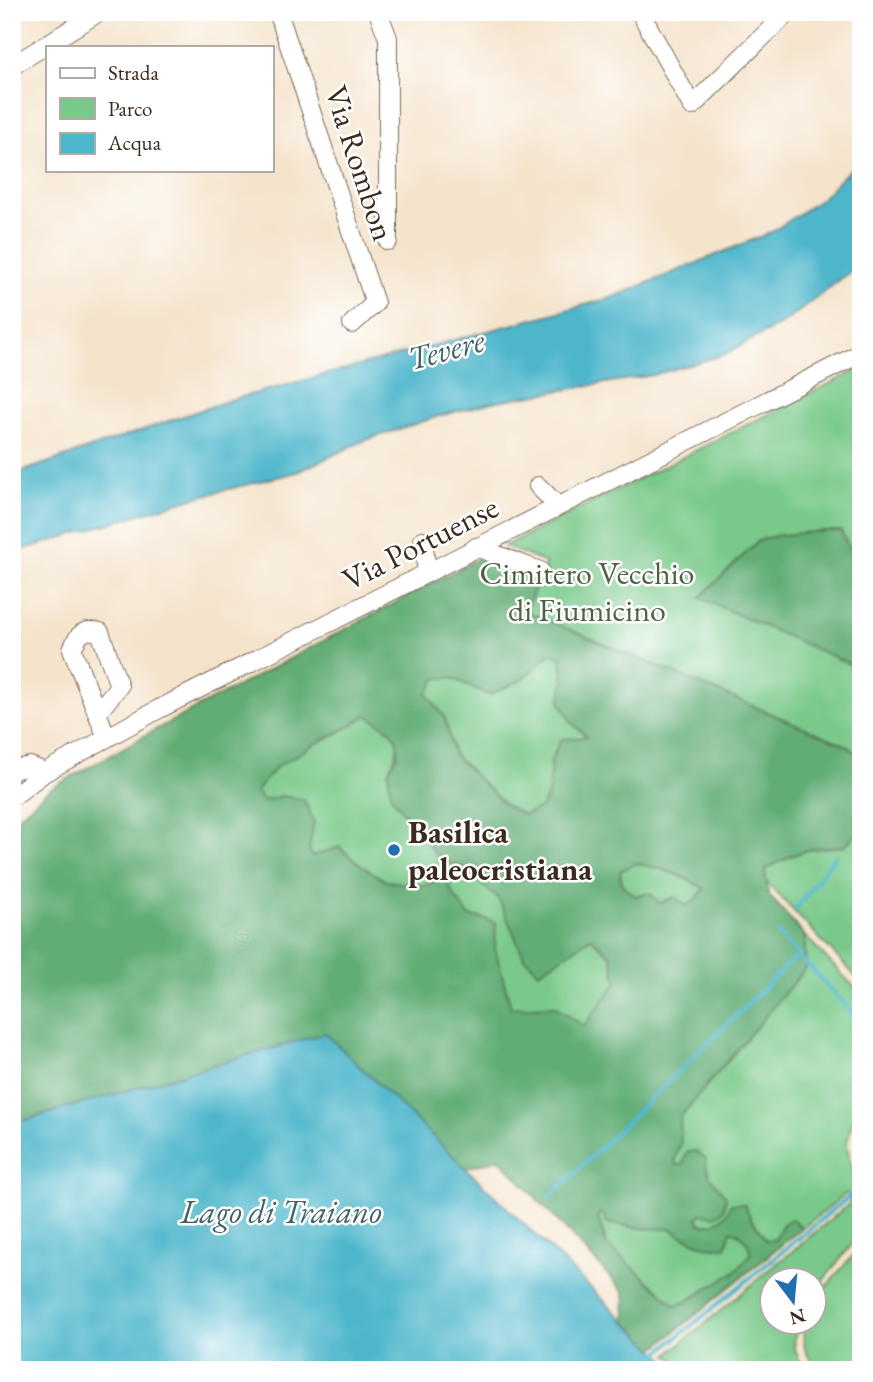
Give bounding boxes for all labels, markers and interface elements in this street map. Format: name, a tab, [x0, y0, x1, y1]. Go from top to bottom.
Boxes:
legend	[46, 46, 273, 172]
text: Strada	[108, 59, 159, 86]
street label: Via Rombon	[315, 80, 405, 246]
text: Parco	[108, 95, 152, 122]
text: Acqua	[107, 129, 162, 156]
water label: Tevere	[403, 318, 490, 380]
street label: Via Portuense	[335, 486, 505, 600]
park label: Cimitero Vecchio di Fiumicino	[480, 552, 694, 631]
place label: Basilica paleocristiana	[408, 811, 593, 890]
marker: Basilica paleocristiana	[386, 842, 402, 858]
water label: Lago di Traiano	[179, 1190, 382, 1233]
north arrow	[758, 1266, 828, 1336]
text: N	[786, 1303, 808, 1331]

